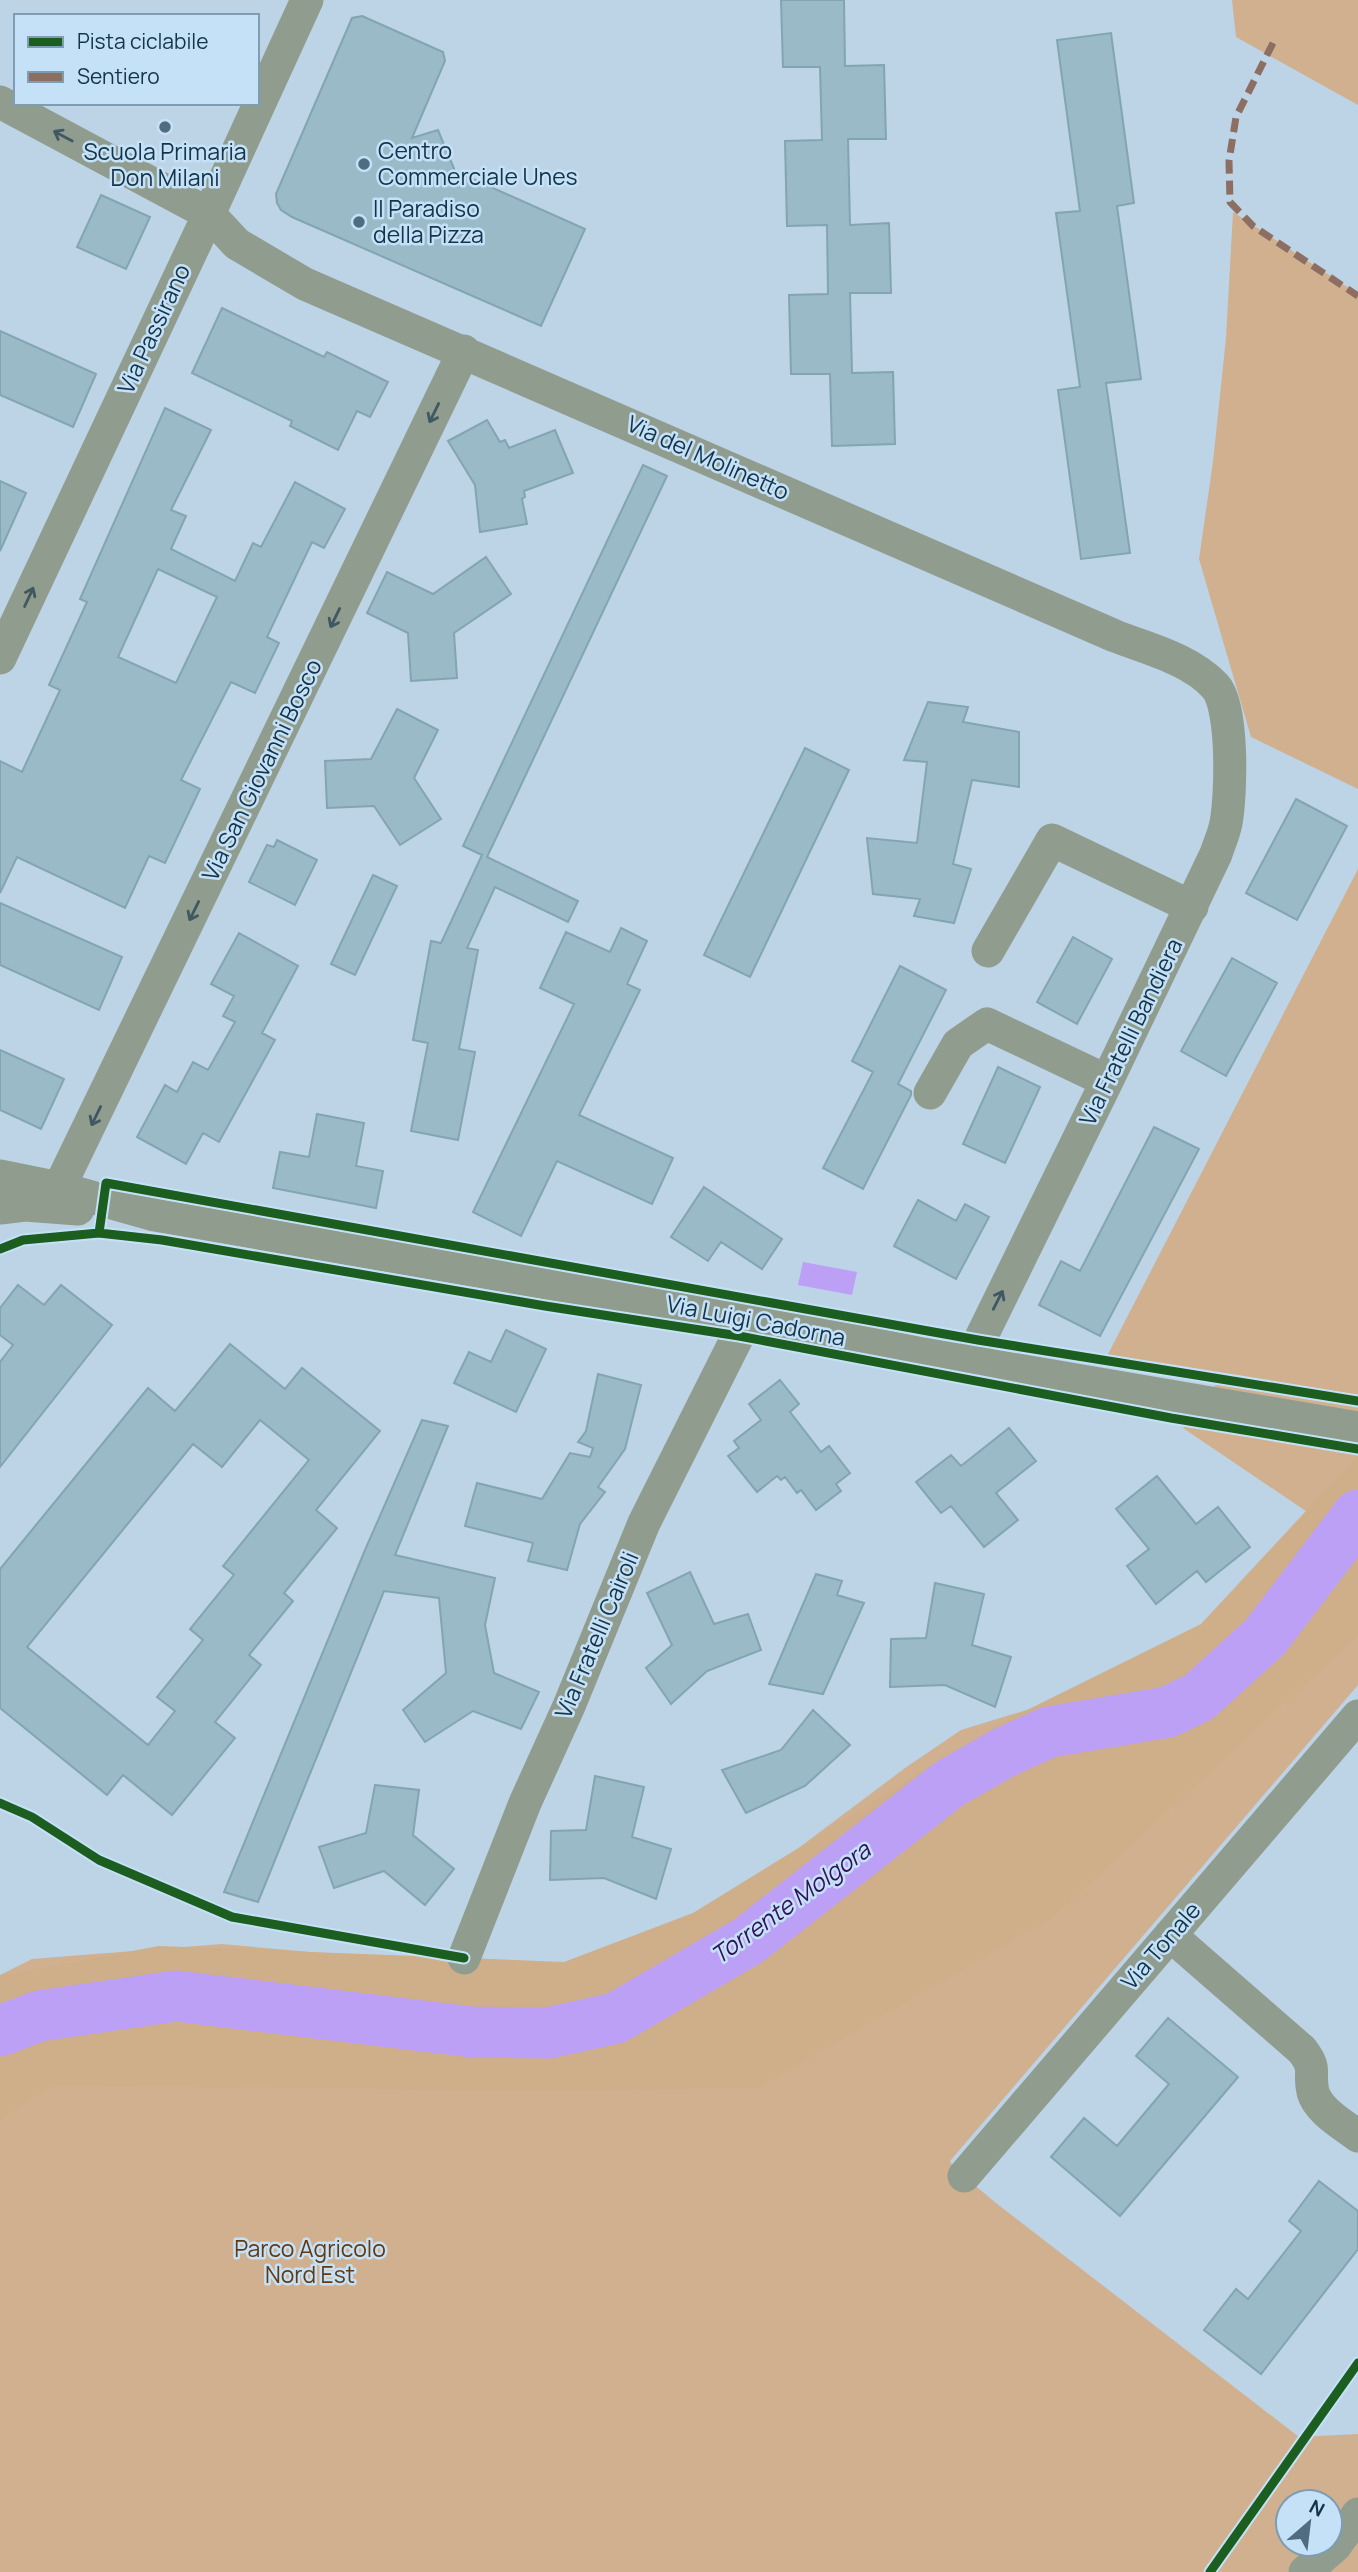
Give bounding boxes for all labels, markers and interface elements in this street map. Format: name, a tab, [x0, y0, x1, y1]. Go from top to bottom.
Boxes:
legend	[14, 14, 259, 105]
text: Pista ciclabile	[77, 27, 209, 55]
text: Sentiero	[77, 62, 160, 90]
marker: Scuola Primaria Don Milani	[157, 119, 173, 135]
one-way arrow	[53, 129, 73, 143]
place label: Centro Commerciale Unes	[378, 134, 578, 192]
place label: Scuola Primaria Don Milani	[83, 135, 247, 193]
marker: Centro Commerciale Unes	[356, 156, 372, 172]
place label: Il Paradiso della Pizza	[373, 192, 484, 250]
marker: Il Paradiso della Pizza	[351, 214, 367, 230]
street label: Via Passirano	[109, 259, 197, 399]
one-way arrow	[427, 402, 440, 423]
street label: Via del Molinetto	[622, 407, 795, 507]
one-way arrow	[23, 586, 36, 608]
one-way arrow	[328, 607, 342, 628]
street label: Via San Giovanni Bosco	[193, 653, 329, 886]
one-way arrow	[187, 900, 201, 921]
street label: Via Fratelli Bandiera	[1071, 933, 1189, 1131]
one-way arrow	[88, 1105, 102, 1126]
street label: Via Luigi Cadorna	[664, 1287, 848, 1353]
one-way arrow	[992, 1290, 1006, 1311]
street label: Via Fratelli Cairoli	[547, 1546, 646, 1723]
water label: Torrente Molgora	[704, 1832, 878, 1971]
street label: Via Tonale	[1113, 1895, 1207, 1996]
park label: Parco Agricolo Nord Est	[234, 2232, 386, 2290]
north arrow	[1274, 2488, 1344, 2558]
text: N	[1305, 2493, 1329, 2523]

